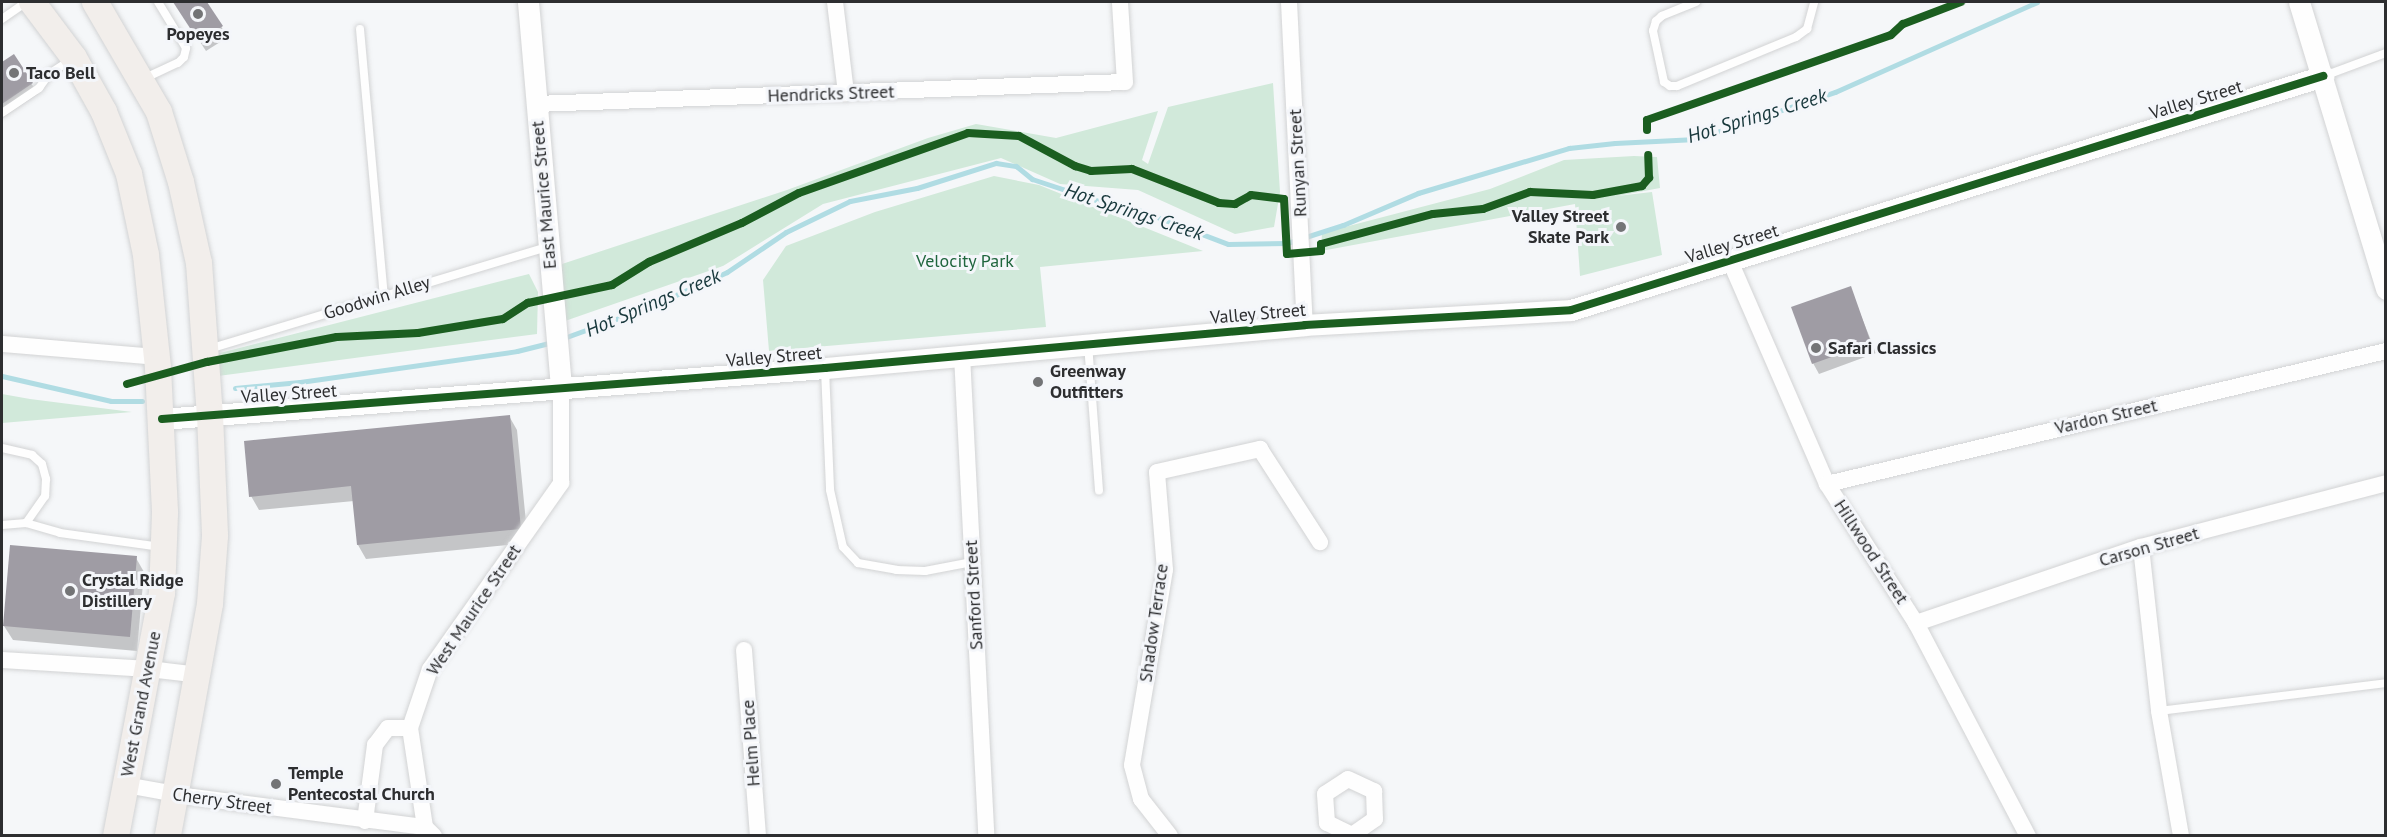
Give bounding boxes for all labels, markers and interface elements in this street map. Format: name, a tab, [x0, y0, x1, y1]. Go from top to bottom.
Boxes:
marker: Popeyes	[191, 7, 205, 21]
place label: Popeyes	[166, 23, 230, 45]
place label: Taco Bell	[26, 62, 95, 84]
marker: Taco Bell	[7, 66, 21, 80]
street label: Valley Street	[2147, 76, 2245, 124]
street label: Hendricks Street	[767, 81, 895, 107]
water label: Hot Springs Creek	[1684, 83, 1830, 149]
street label: Runyan Street	[1284, 108, 1312, 218]
street label: East Maurice Street	[527, 120, 561, 270]
water label: Hot Springs Creek	[1062, 178, 1206, 246]
place label: Valley Street Skate Park	[1511, 206, 1609, 248]
marker: Valley Street Skate Park	[1614, 220, 1628, 234]
street label: Valley Street	[1683, 220, 1781, 268]
park label: Velocity Park	[916, 250, 1014, 272]
water label: Hot Springs Creek	[582, 264, 724, 342]
street label: Goodwin Alley	[321, 271, 433, 325]
street label: Valley Street	[1209, 299, 1307, 329]
place label: Safari Classics	[1828, 337, 1937, 359]
marker: Safari Classics	[1809, 341, 1823, 355]
street label: Valley Street	[725, 342, 823, 372]
place label: Greenway Outfitters	[1050, 361, 1126, 404]
marker: Greenway Outfitters	[1031, 375, 1045, 389]
street label: Valley Street	[240, 380, 338, 408]
street label: Vardon Street	[2053, 395, 2159, 439]
street label: Hillwood Street	[1829, 496, 1913, 608]
street label: Carson Street	[2097, 522, 2201, 572]
street label: Sanford Street	[960, 539, 988, 651]
street label: West Maurice Street	[422, 540, 526, 680]
street label: Shadow Terrace	[1135, 562, 1173, 684]
place label: Crystal Ridge Distillery	[82, 570, 184, 612]
marker: Crystal Ridge Distillery	[63, 584, 77, 598]
street label: West Grand Avenue	[116, 629, 166, 779]
street label: Helm Place	[737, 699, 765, 787]
place label: Temple Pentecostal Church	[288, 763, 435, 806]
marker: Temple Pentecostal Church	[269, 777, 283, 791]
street label: Cherry Street	[171, 783, 273, 819]

